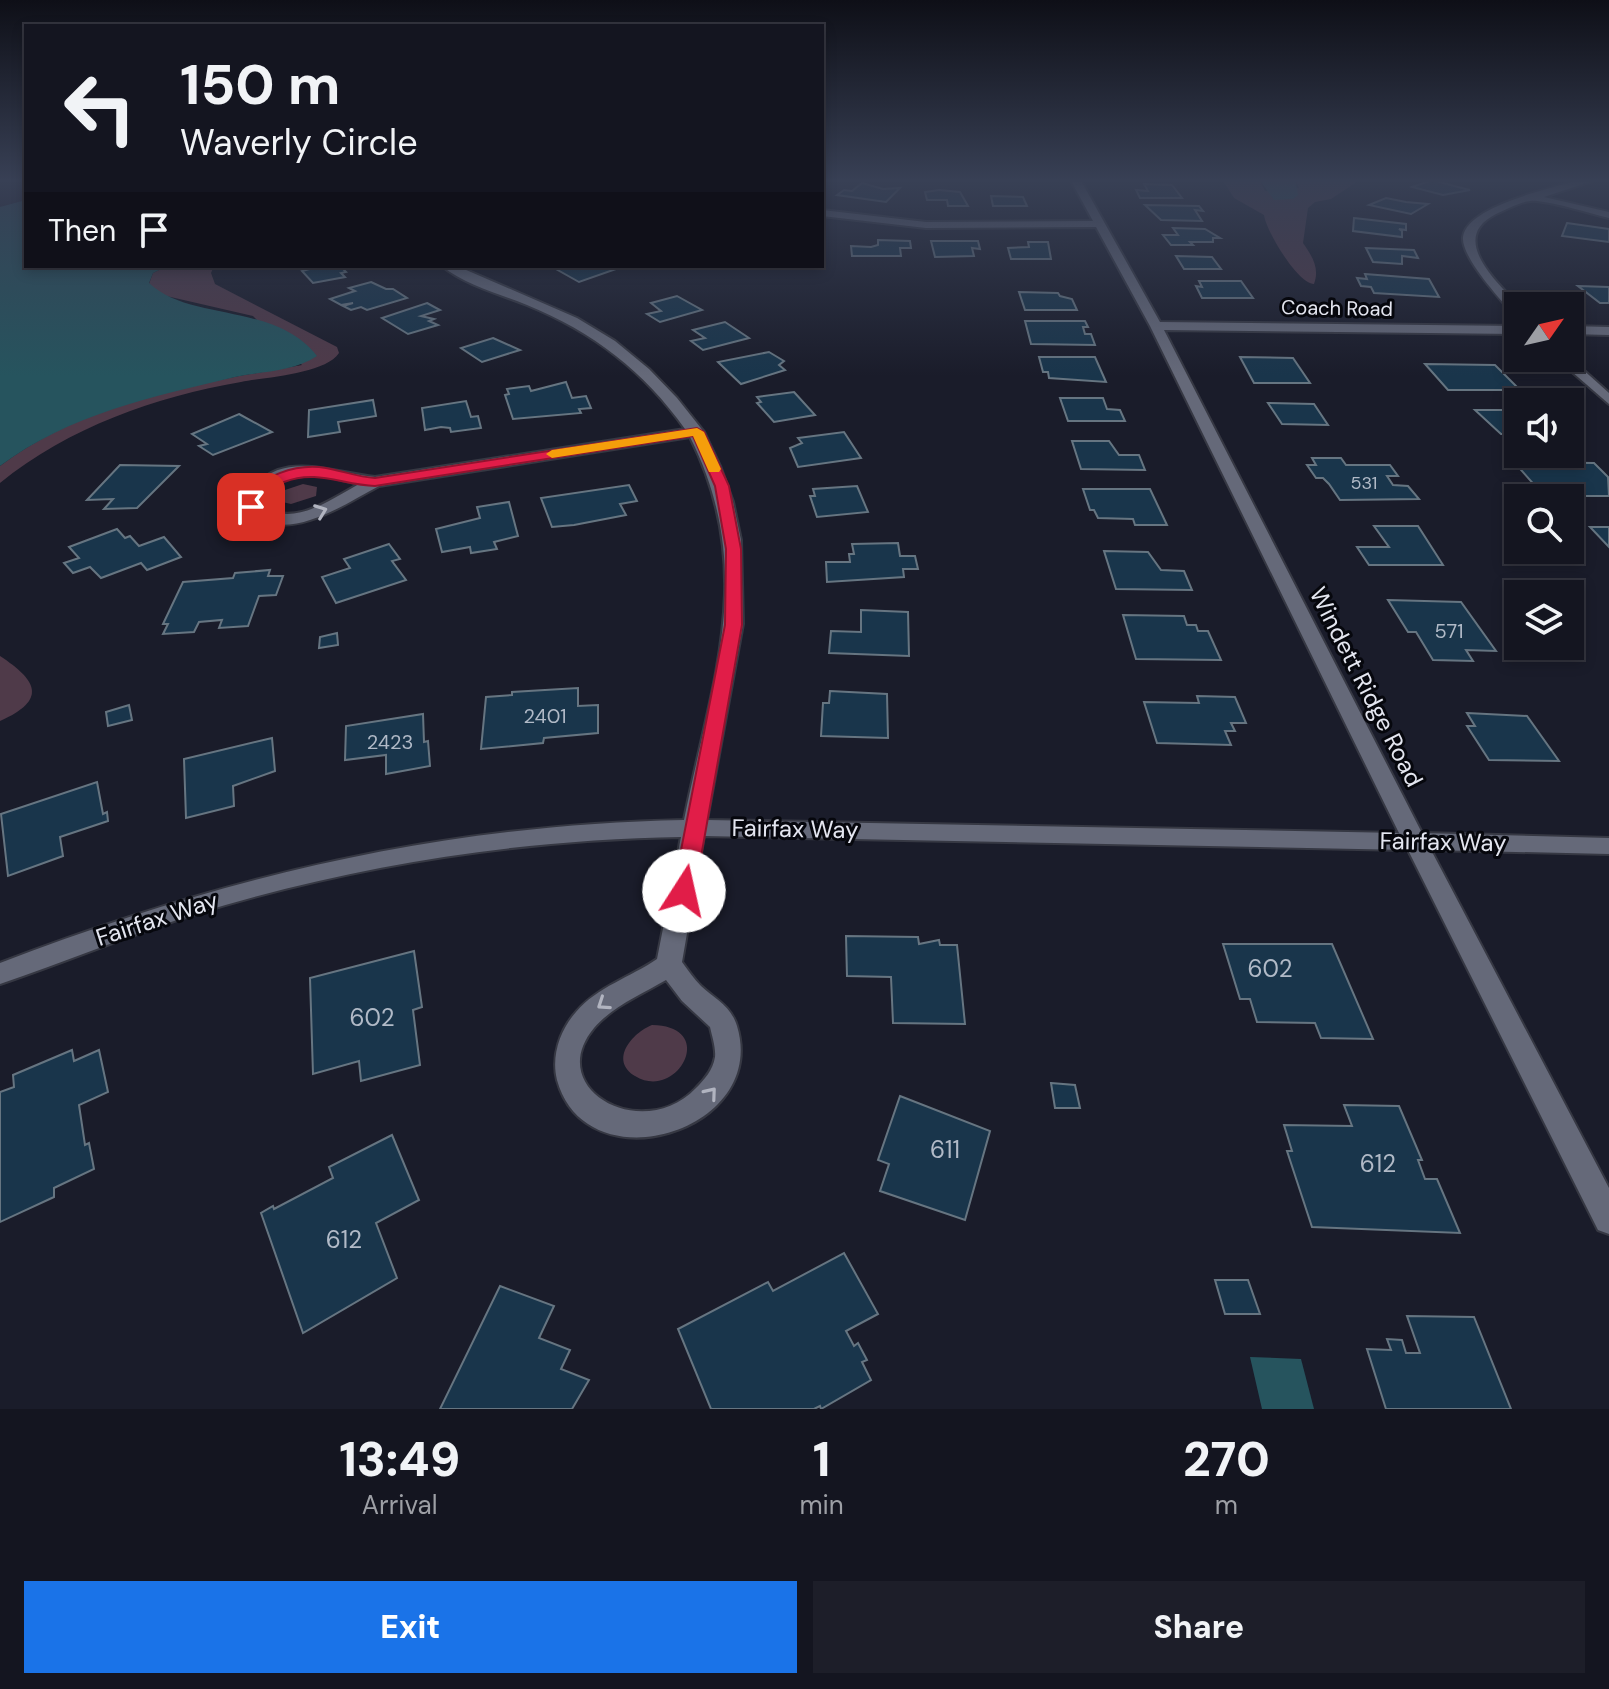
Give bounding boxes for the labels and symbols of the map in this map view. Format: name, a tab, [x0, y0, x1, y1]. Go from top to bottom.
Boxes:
north arrow	[1504, 292, 1584, 372]
street label: Coach Road	[1281, 294, 1393, 322]
house number: 531	[1351, 471, 1377, 495]
pin	[217, 473, 285, 541]
one-way arrow	[313, 504, 327, 521]
street label: Windett Ridge Road	[1303, 582, 1430, 792]
house number: 571	[1435, 618, 1463, 644]
house number: 2401	[523, 703, 567, 729]
house number: 2423	[367, 729, 413, 755]
street label: Fairfax Way	[731, 812, 859, 845]
street label: Fairfax Way	[1379, 825, 1507, 858]
position arrow	[642, 849, 726, 933]
street label: Fairfax Way	[92, 884, 222, 953]
house number: 602	[1247, 953, 1293, 984]
one-way arrow	[597, 995, 611, 1010]
house number: 602	[349, 1002, 395, 1033]
one-way arrow	[701, 1087, 716, 1102]
house number: 611	[930, 1134, 960, 1165]
house number: 612	[1360, 1148, 1396, 1179]
house number: 612	[326, 1224, 362, 1255]

